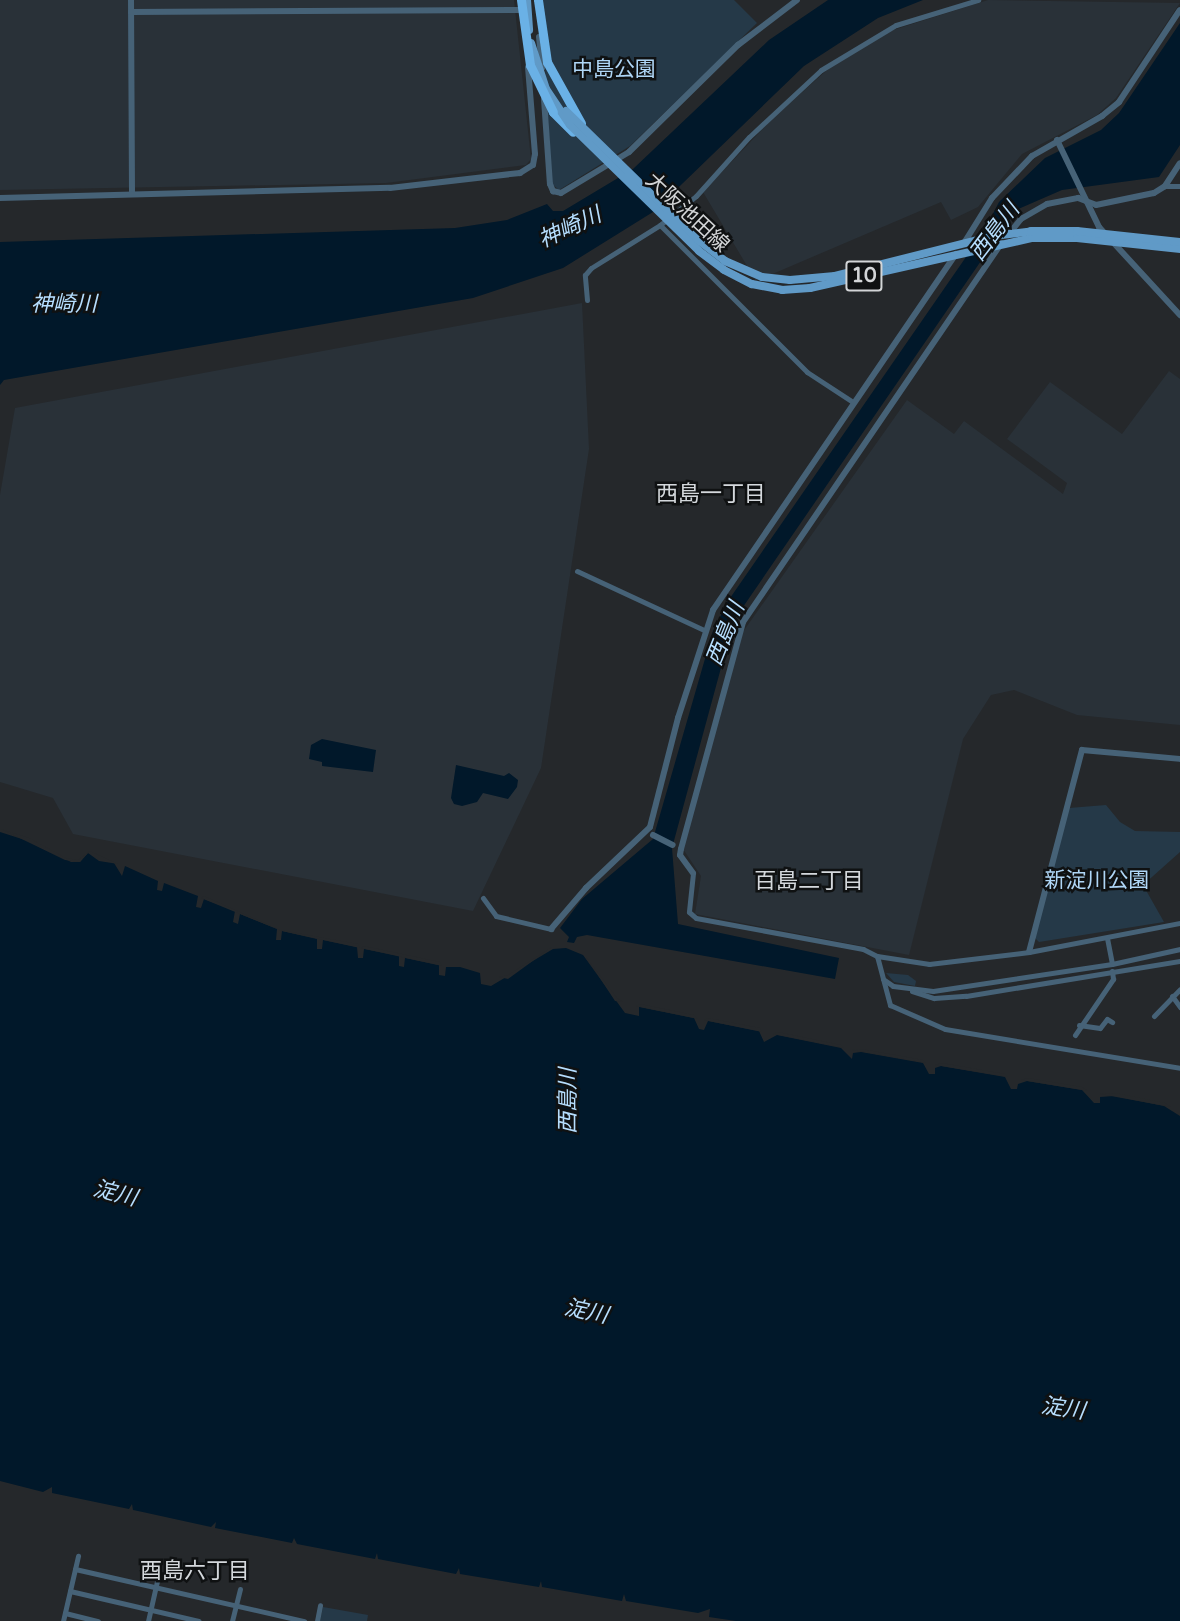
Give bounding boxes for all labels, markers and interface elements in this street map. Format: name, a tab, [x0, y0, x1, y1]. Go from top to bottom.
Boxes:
park label: 中島公園	[572, 57, 656, 83]
street label: 大阪池田線	[640, 168, 734, 258]
water label: 西島川	[965, 198, 1025, 266]
water label: 神崎川	[535, 202, 605, 254]
road number: 10	[844, 259, 884, 293]
water label: 神崎川	[31, 292, 97, 318]
district label: 西島一丁目	[656, 482, 766, 508]
water label: 西島川	[701, 598, 751, 670]
park label: 新淀川公園	[1045, 868, 1149, 894]
district label: 百島二丁目	[754, 869, 864, 895]
water label: 西島川	[556, 1068, 582, 1134]
water label: 淀川	[90, 1176, 140, 1212]
water label: 淀川	[562, 1295, 610, 1329]
water label: 淀川	[1039, 1393, 1087, 1425]
district label: 酉島六丁目	[140, 1559, 250, 1585]

